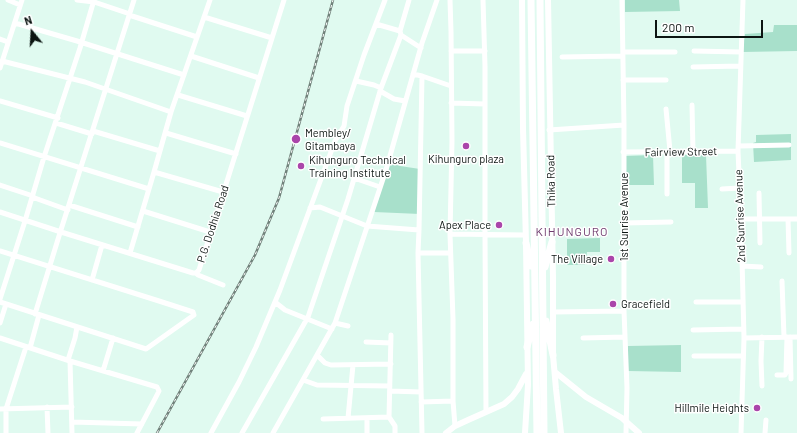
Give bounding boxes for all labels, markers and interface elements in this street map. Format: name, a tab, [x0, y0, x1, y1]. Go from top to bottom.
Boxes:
north arrow	[12, 12, 52, 52]
scale bar	[657, 12, 765, 38]
text: N	[23, 13, 34, 27]
text: 200 m	[662, 20, 694, 34]
place label: Membley/ Gitambaya	[305, 126, 355, 152]
marker: Membley/ Gitambaya	[290, 133, 302, 145]
marker: Kihunguro plaza	[461, 141, 471, 151]
street label: Fairview Street	[645, 145, 717, 159]
place label: Kihunguro plaza	[428, 152, 504, 166]
place label: Kihunguro Technical Training Institute	[309, 153, 406, 179]
street label: Thika Road	[544, 155, 558, 207]
marker: Kihunguro Technical Training Institute	[296, 161, 306, 171]
street label: 2nd Sunrise Avenue	[732, 169, 748, 263]
street label: 1st Sunrise Avenue	[617, 173, 631, 261]
street label: P.G. Dodhia Road	[194, 184, 232, 264]
place label: Apex Place	[439, 218, 491, 232]
marker: Apex Place	[494, 220, 504, 230]
district label: KIHUNGURO	[535, 225, 609, 239]
place label: The Village	[551, 252, 603, 266]
marker: The Village	[606, 254, 616, 264]
place label: Gracefield	[621, 297, 670, 311]
marker: Gracefield	[608, 299, 618, 309]
place label: Hillmile Heights	[674, 401, 749, 415]
marker: Hillmile Heights	[752, 403, 762, 413]

